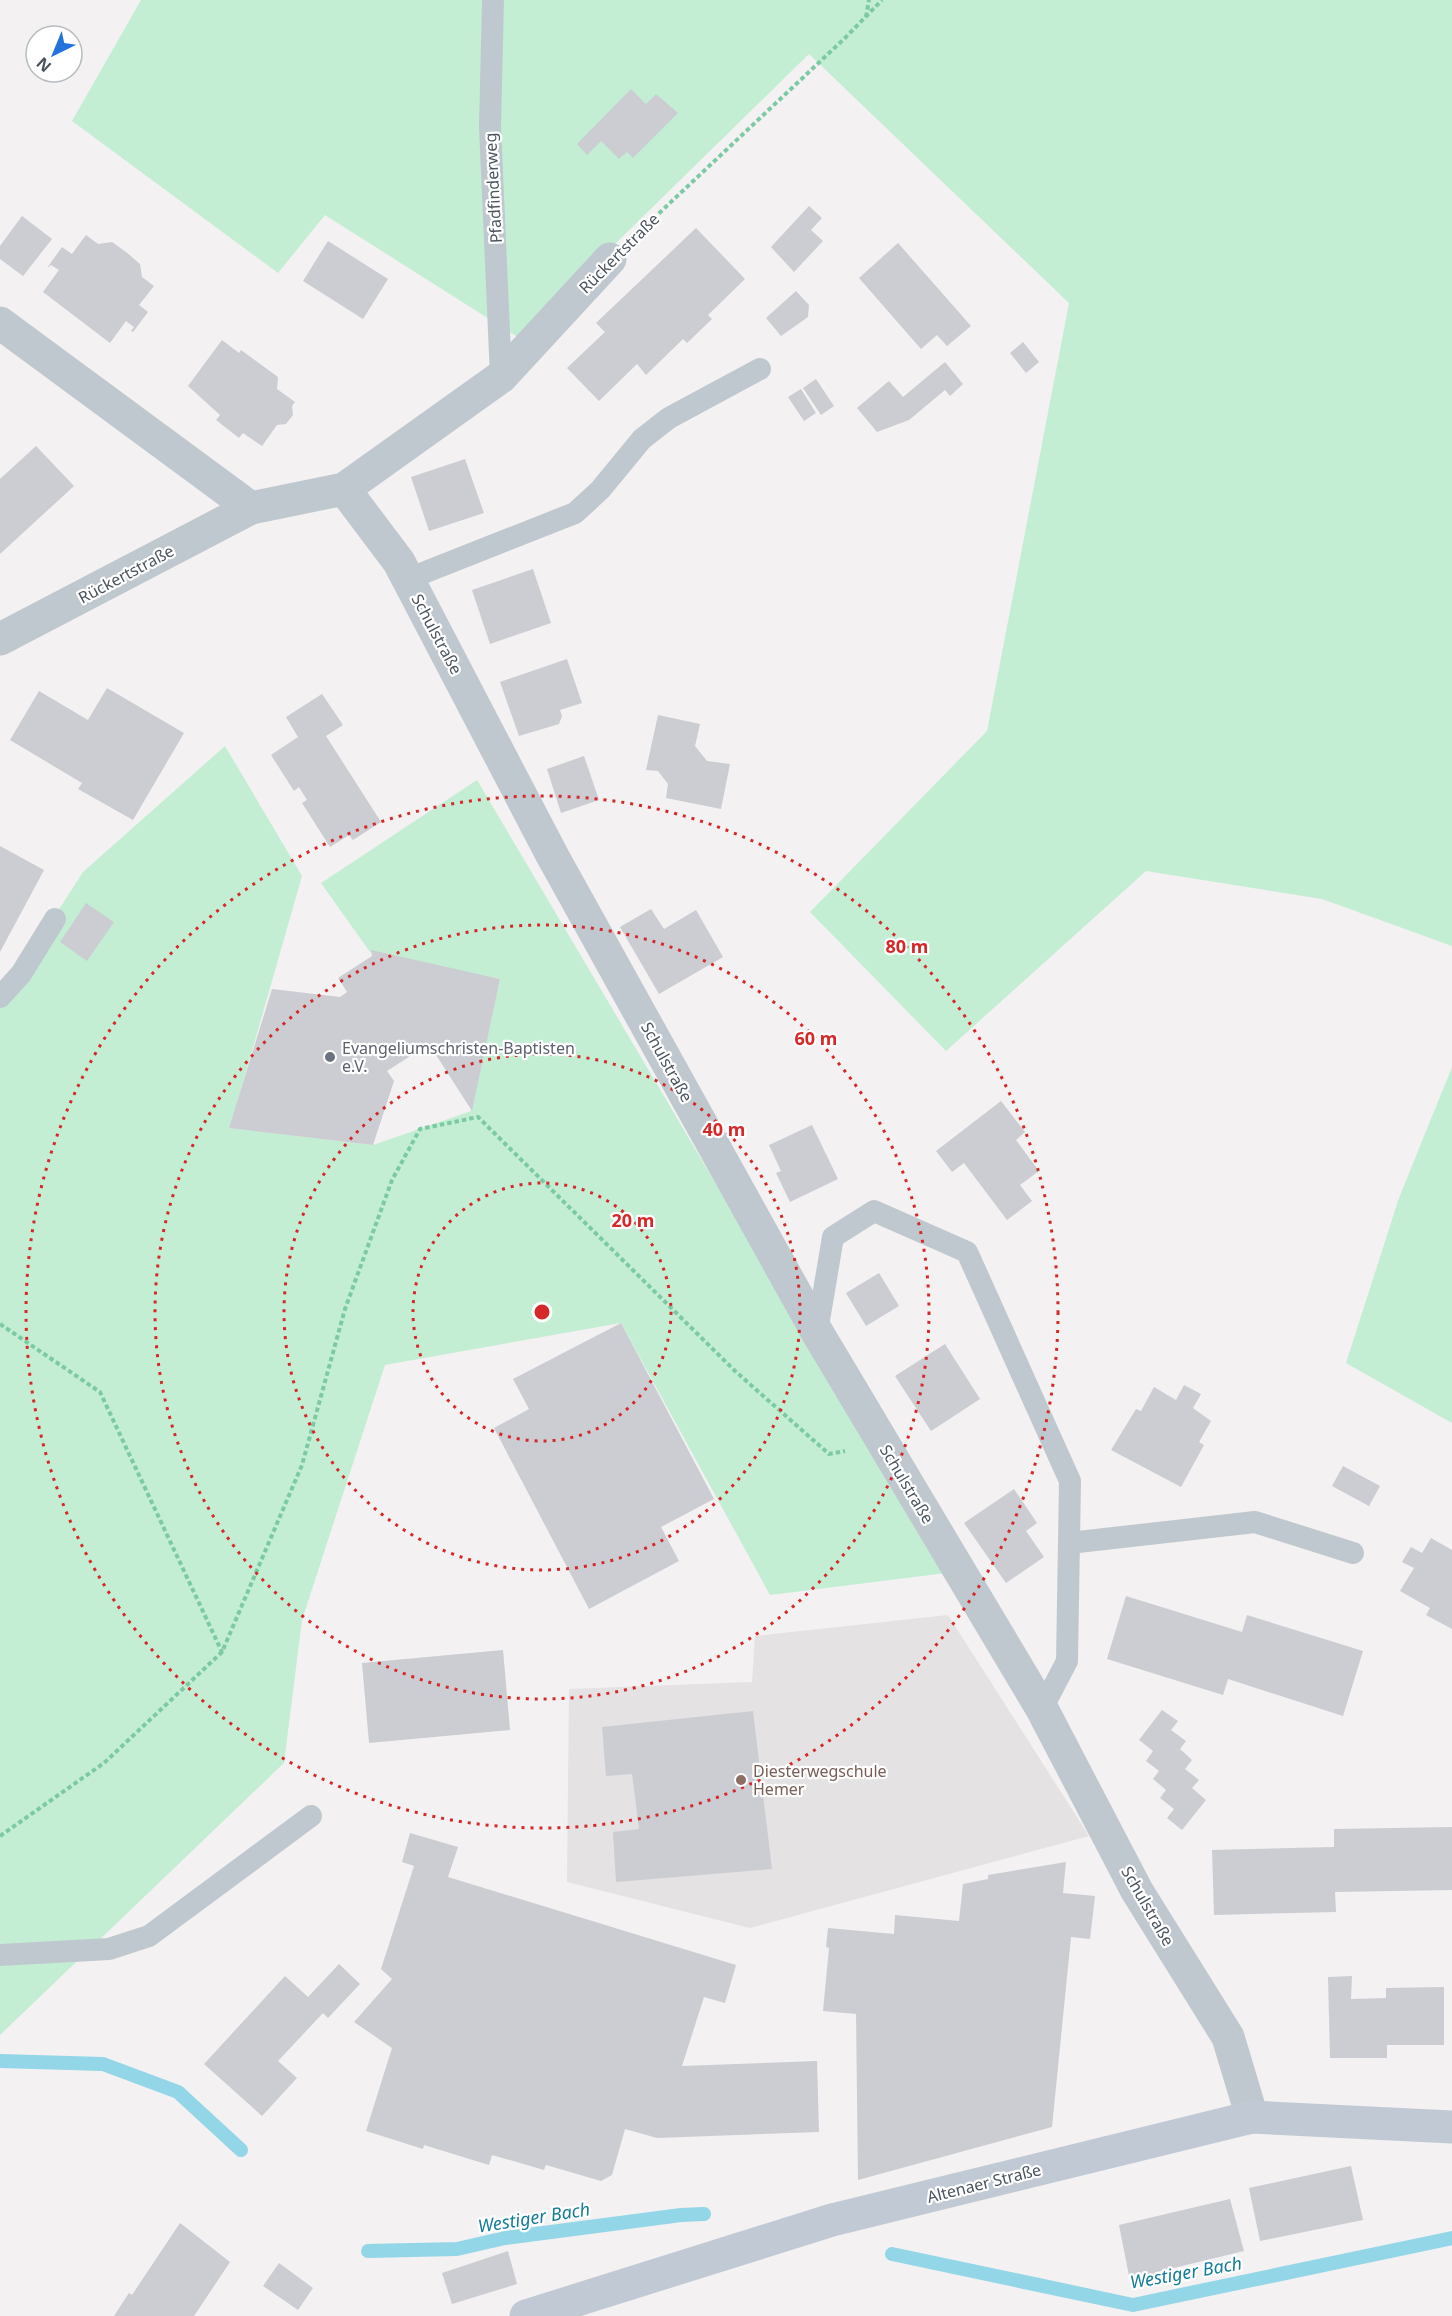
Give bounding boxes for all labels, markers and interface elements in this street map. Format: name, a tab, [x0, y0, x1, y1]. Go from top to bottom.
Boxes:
north arrow	[24, 24, 84, 84]
text: N	[32, 52, 56, 77]
street label: Pfadfinderweg	[479, 132, 507, 244]
street label: Rückertstraße	[574, 208, 664, 298]
street label: Rückertstraße	[74, 540, 178, 608]
street label: Schulstraße	[407, 590, 467, 678]
text: 80 m	[886, 934, 928, 958]
street label: Schulstraße	[636, 1018, 698, 1106]
text: 60 m	[795, 1026, 837, 1050]
place label: Evangeliumschristen-Baptisten e.V.	[342, 1037, 575, 1077]
marker: Evangeliumschristen-Baptisten e.V.	[323, 1050, 337, 1064]
text: 40 m	[703, 1117, 745, 1141]
text: 20 m	[612, 1208, 654, 1232]
centre of rings	[532, 1302, 552, 1322]
street label: Schulstraße	[875, 1441, 939, 1527]
place label: Diesterwegschule Hemer	[753, 1760, 887, 1800]
marker: Diesterwegschule Hemer	[734, 1773, 748, 1787]
street label: Schulstraße	[1116, 1862, 1180, 1950]
street label: Altenaer Straße	[925, 2158, 1043, 2208]
water label: Westiger Bach	[476, 2196, 592, 2238]
water label: Westiger Bach	[1128, 2250, 1244, 2294]

